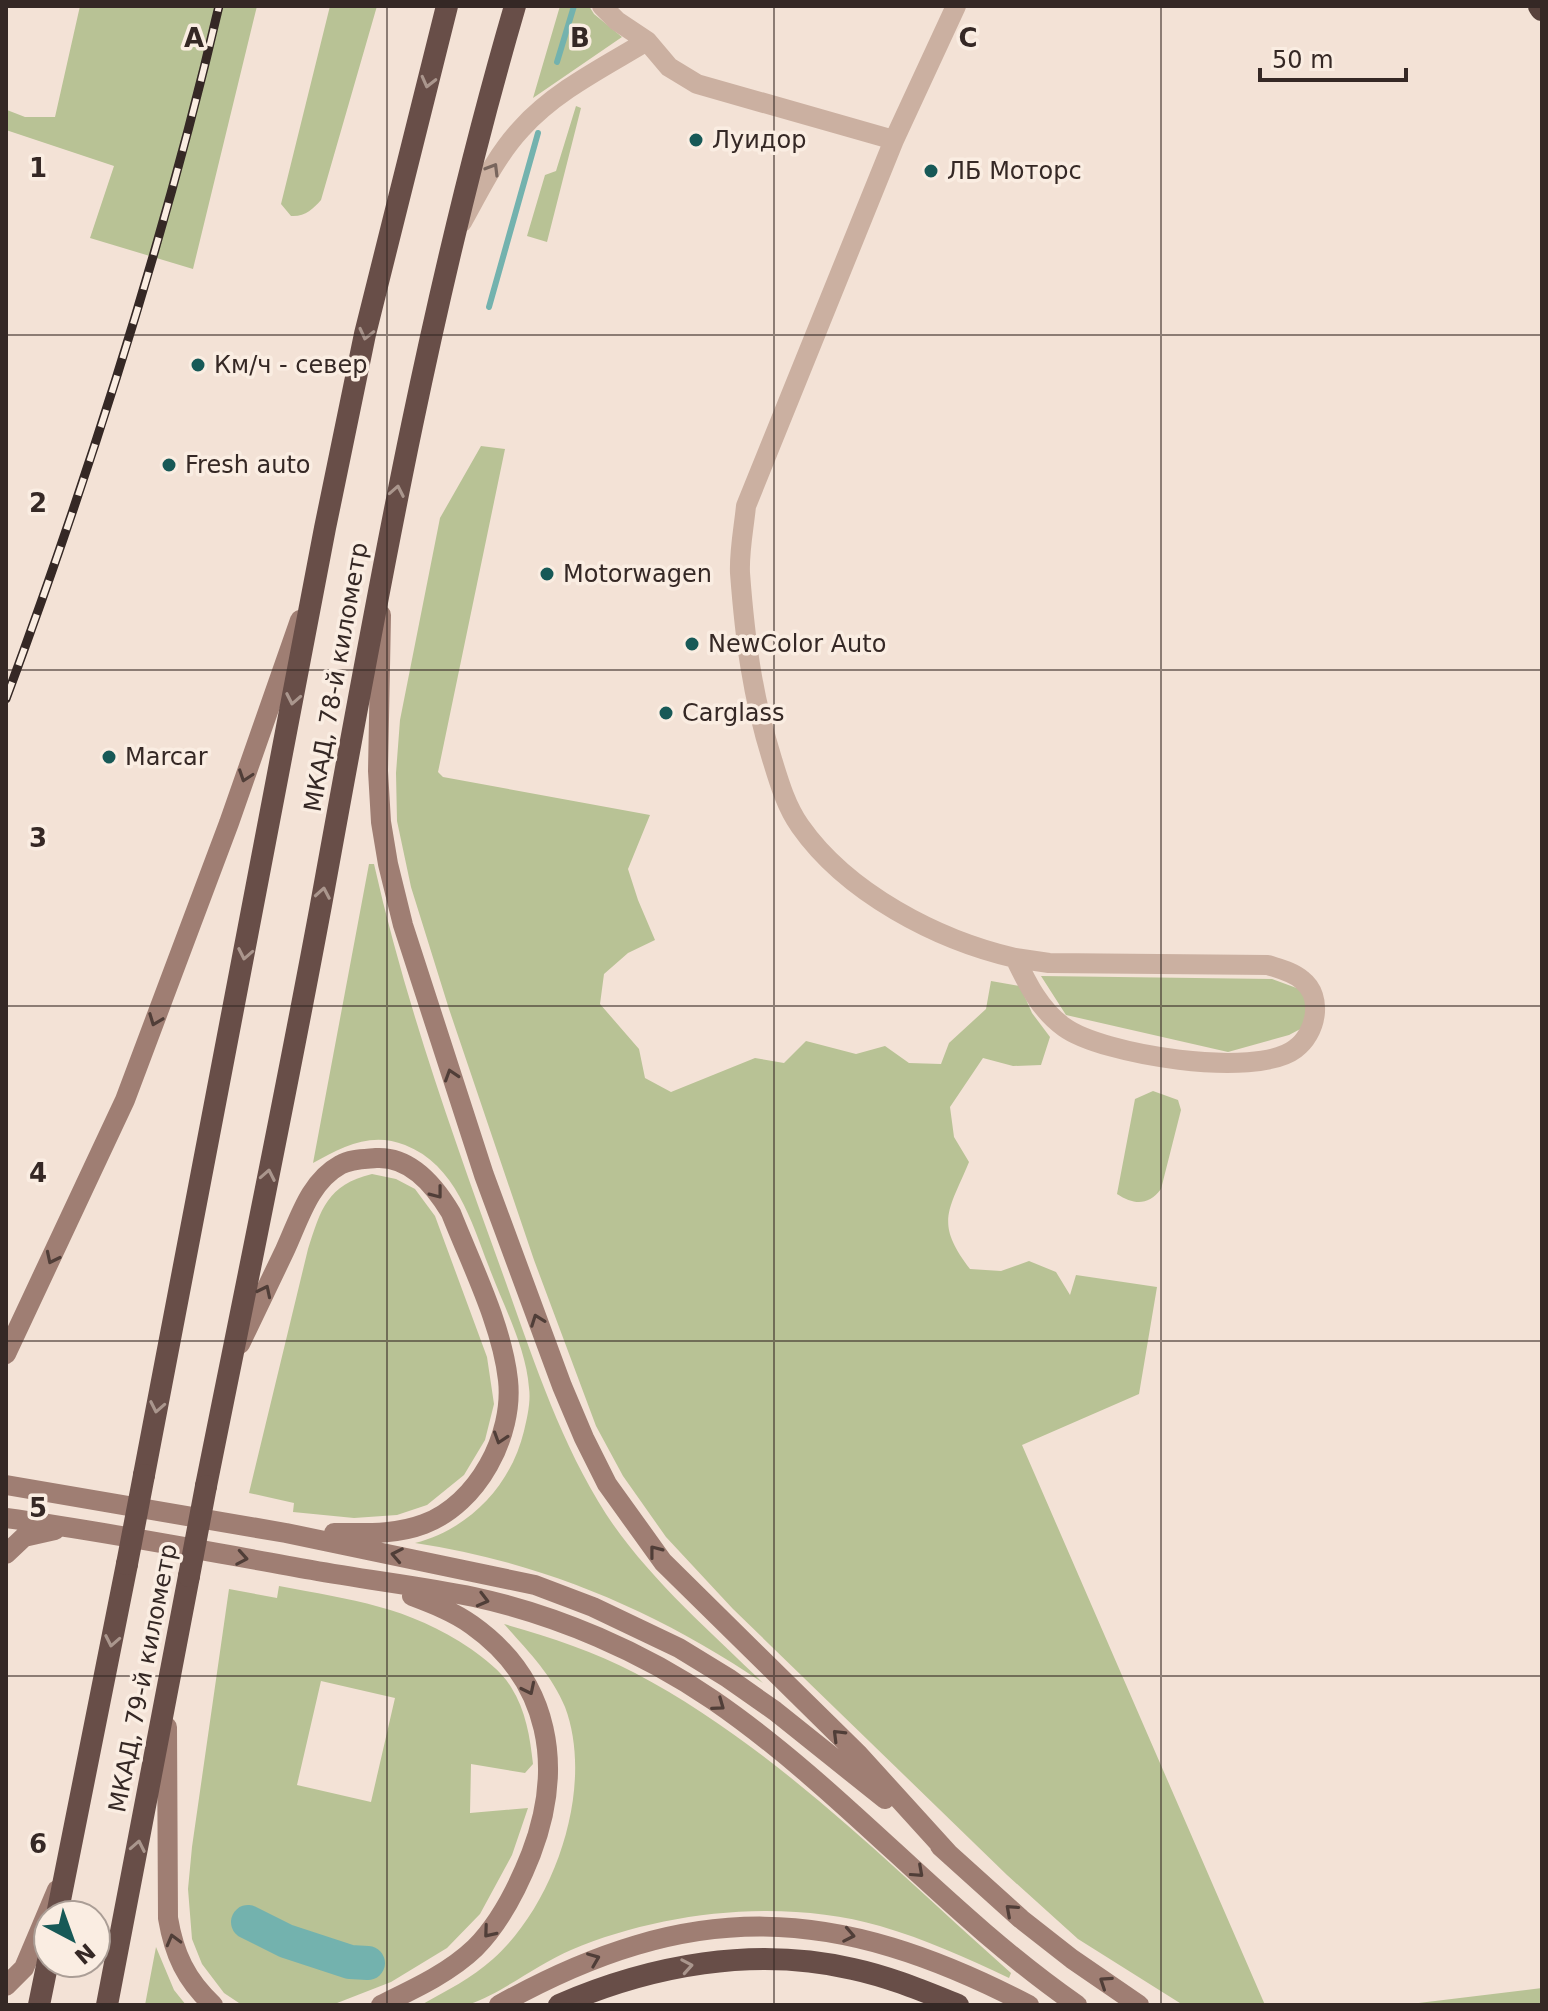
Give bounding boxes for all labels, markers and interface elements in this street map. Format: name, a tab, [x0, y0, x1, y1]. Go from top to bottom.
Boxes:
text: A	[184, 23, 204, 53]
text: B	[570, 23, 590, 53]
text: C	[958, 23, 978, 53]
scale bar	[1260, 32, 1406, 82]
text: 50 m	[1272, 46, 1334, 74]
one-way arrow	[421, 74, 438, 88]
place label: Луидор	[712, 126, 806, 154]
marker: Луидор	[687, 131, 705, 149]
text: 1	[29, 153, 47, 183]
place label: ЛБ Моторс	[947, 157, 1082, 185]
marker: ЛБ Моторс	[922, 162, 940, 180]
one-way arrow	[483, 163, 498, 177]
one-way arrow	[358, 327, 375, 340]
place label: Км/ч - север	[214, 351, 367, 379]
marker: Км/ч - север	[189, 356, 207, 374]
place label: Fresh auto	[185, 451, 311, 479]
marker: Fresh auto	[160, 456, 178, 474]
one-way arrow	[388, 485, 405, 498]
text: 2	[29, 488, 47, 518]
street label: МКАД, 78-й километр	[299, 540, 373, 814]
place label: Motorwagen	[563, 560, 712, 588]
marker: Motorwagen	[538, 565, 556, 583]
place label: NewColor Auto	[708, 630, 886, 658]
marker: NewColor Auto	[683, 635, 701, 653]
one-way arrow	[285, 692, 302, 705]
place label: Carglass	[682, 699, 785, 727]
marker: Carglass	[657, 704, 675, 722]
place label: Marcar	[125, 743, 208, 771]
marker: Marcar	[100, 748, 118, 766]
one-way arrow	[238, 768, 255, 782]
text: 3	[29, 823, 47, 853]
one-way arrow	[313, 886, 330, 899]
one-way arrow	[237, 948, 254, 961]
one-way arrow	[148, 1012, 165, 1026]
one-way arrow	[445, 1069, 461, 1083]
text: 4	[29, 1158, 47, 1188]
one-way arrow	[259, 1169, 276, 1183]
one-way arrow	[428, 1184, 442, 1199]
one-way arrow	[46, 1250, 62, 1265]
one-way arrow	[255, 1285, 271, 1300]
one-way arrow	[530, 1314, 547, 1328]
one-way arrow	[149, 1401, 166, 1414]
one-way arrow	[493, 1430, 509, 1444]
text: 5	[29, 1493, 47, 1523]
street label: МКАД, 79-й километр	[103, 1541, 183, 1815]
one-way arrow	[650, 1545, 664, 1559]
one-way arrow	[390, 1547, 404, 1564]
one-way arrow	[236, 1548, 249, 1565]
one-way arrow	[475, 1591, 489, 1607]
one-way arrow	[104, 1634, 121, 1648]
one-way arrow	[520, 1681, 536, 1695]
one-way arrow	[711, 1695, 725, 1710]
one-way arrow	[833, 1730, 847, 1744]
text: 6	[29, 1829, 47, 1859]
one-way arrow	[129, 1840, 146, 1853]
one-way arrow	[909, 1862, 924, 1876]
north arrow	[32, 1899, 112, 1979]
one-way arrow	[1006, 1905, 1020, 1920]
one-way arrow	[484, 1923, 499, 1937]
one-way arrow	[842, 1926, 856, 1943]
one-way arrow	[165, 1934, 182, 1948]
text: N	[70, 1938, 100, 1969]
one-way arrow	[586, 1952, 600, 1969]
one-way arrow	[680, 1958, 694, 1975]
one-way arrow	[1100, 1977, 1114, 1992]

